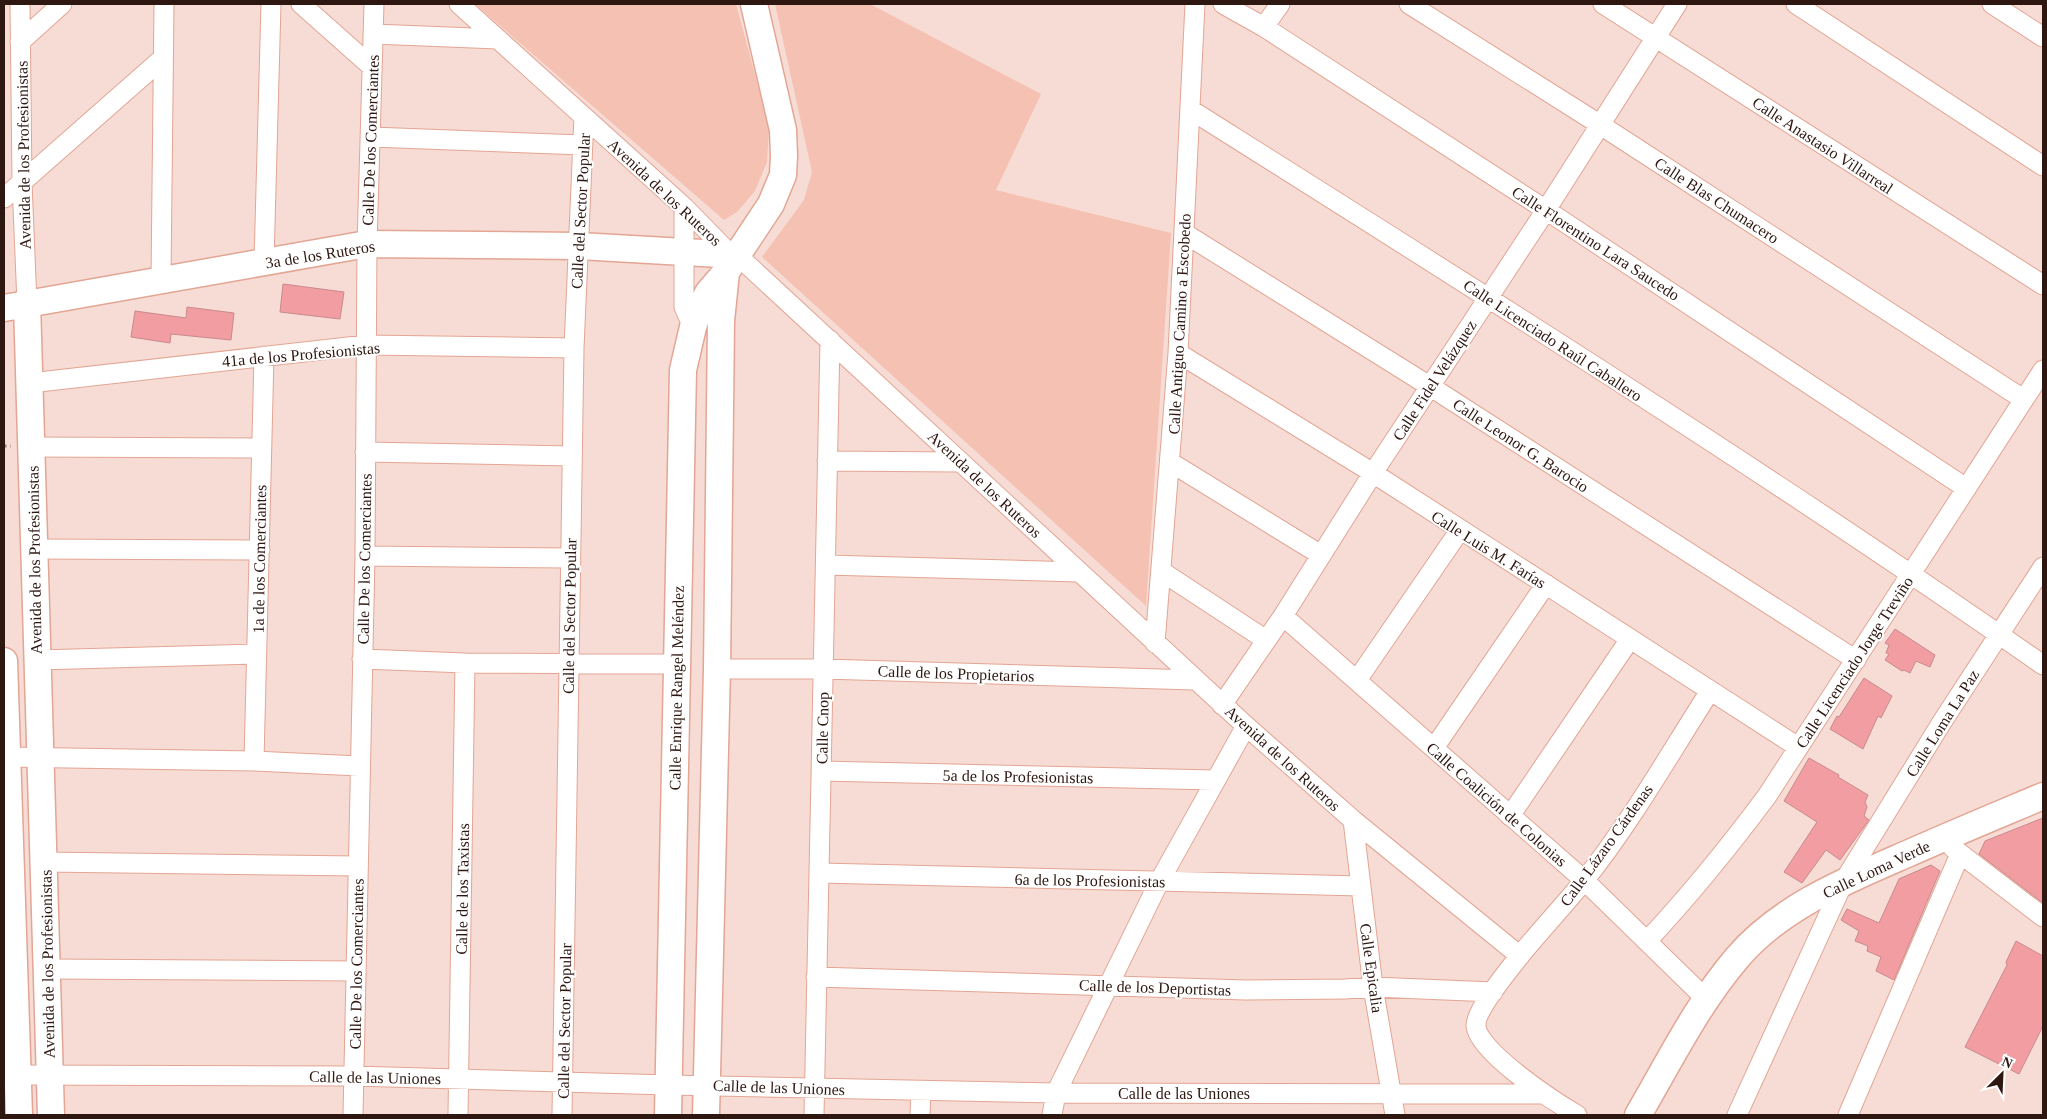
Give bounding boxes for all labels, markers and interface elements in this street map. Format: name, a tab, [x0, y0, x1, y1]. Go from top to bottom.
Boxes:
street label: Calle De los Comerciantes	[359, 54, 382, 226]
street label: Avenida de los Profesionistas	[13, 61, 34, 249]
street label: Calle Anastasio Villarreal	[1749, 94, 1897, 198]
street label: Calle del Sector Popular	[568, 132, 594, 289]
street label: Avenida de los Ruteros	[605, 135, 725, 249]
street label: Calle Blas Chumacero	[1652, 154, 1782, 247]
street label: Calle Florentino Lara Saucedo	[1509, 183, 1683, 304]
street label: Calle Antiguo Camino a Escobedo	[1165, 213, 1195, 435]
street label: 3a de los Ruteros	[264, 237, 376, 272]
street label: Calle Licenciado Raúl Caballero	[1460, 276, 1645, 405]
street label: Calle Fidel Velázquez	[1389, 317, 1481, 444]
street label: 41a de los Profesionistas	[221, 339, 381, 370]
street label: Calle Leonor G. Barocio	[1450, 395, 1592, 496]
street label: Avenida de los Ruteros	[925, 427, 1045, 541]
street label: Avenida de los Profesionistas	[24, 466, 45, 654]
street label: Calle De los Comerciantes	[355, 473, 374, 645]
street label: 1a de los Comerciantes	[250, 484, 269, 634]
street label: Calle Luis M. Farías	[1428, 507, 1549, 591]
street label: Calle del Sector Popular	[560, 537, 580, 694]
street label: Calle Licenciado Jorge Treviño	[1793, 573, 1917, 752]
street label: Calle Enrique Rangel Meléndez	[666, 585, 688, 791]
street label: Calle de los Propietarios	[877, 662, 1035, 686]
street label: Calle Loma La Paz	[1903, 667, 1982, 780]
street label: Calle Cnop	[813, 692, 833, 764]
street label: Avenida de los Ruteros	[1222, 702, 1344, 814]
street label: Calle Coalición de Colonias	[1423, 739, 1570, 870]
street label: 5a de los Profesionistas	[943, 767, 1093, 786]
street label: Calle Lázaro Cárdenas	[1557, 781, 1656, 909]
street label: Calle de los Taxistas	[453, 823, 472, 955]
street label: Calle Loma Verde	[1820, 837, 1932, 902]
street label: Avenida de los Profesionistas	[37, 870, 58, 1058]
street label: 6a de los Profesionistas	[1015, 871, 1165, 890]
street label: Calle De los Comerciantes	[347, 878, 366, 1050]
street label: Calle Epicalia	[1356, 922, 1386, 1014]
street label: Calle del Sector Popular	[555, 942, 575, 1099]
street label: Calle de los Deportistas	[1078, 976, 1231, 1000]
north arrow	[1977, 1049, 2027, 1099]
text: N	[1999, 1054, 2015, 1071]
street label: Calle de las Uniones	[309, 1068, 441, 1087]
street label: Calle de las Uniones	[713, 1077, 845, 1098]
street label: Calle de las Uniones	[1118, 1085, 1250, 1102]

